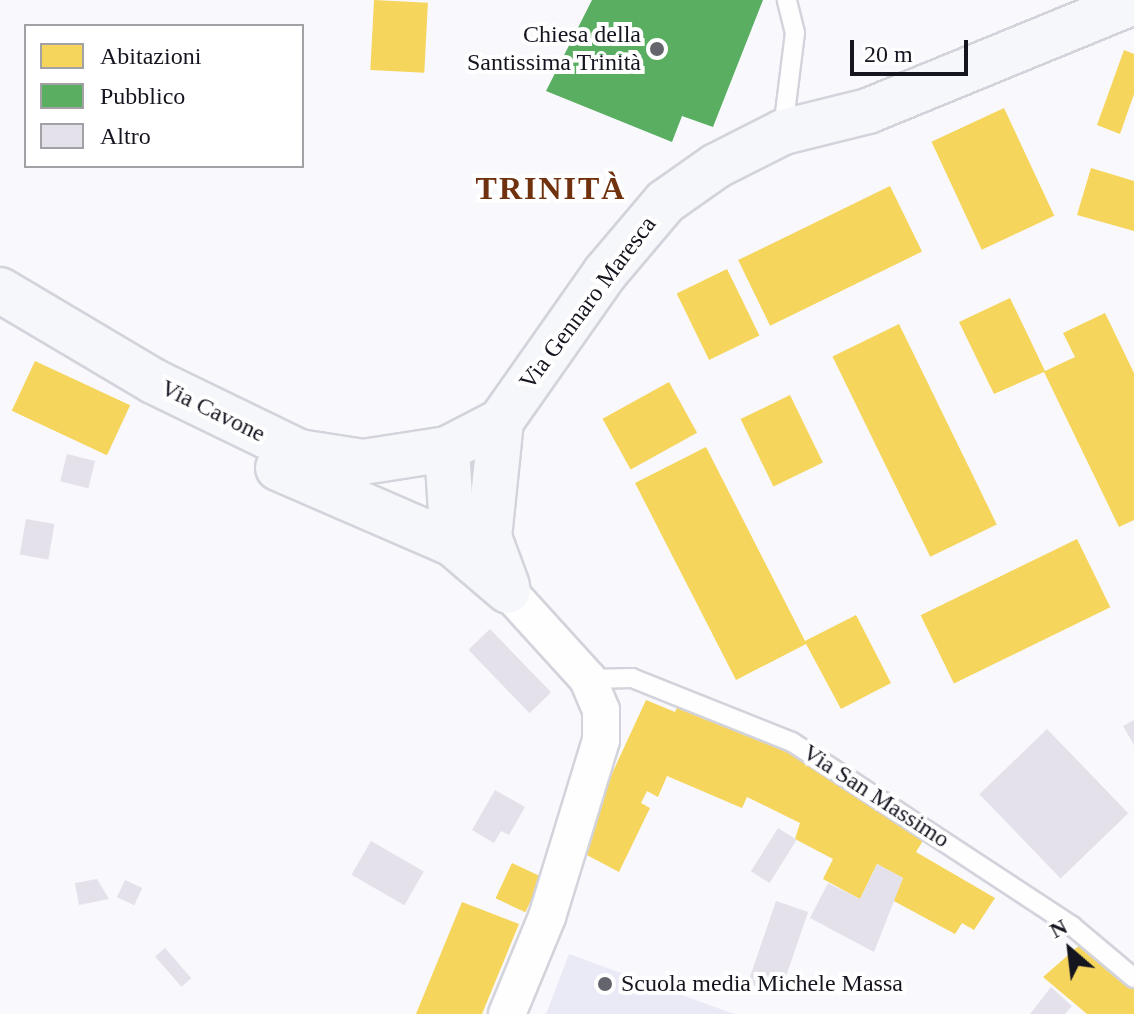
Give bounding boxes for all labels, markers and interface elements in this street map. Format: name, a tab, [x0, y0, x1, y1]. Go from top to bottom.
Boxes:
place label: Chiesa della Santissima Trinità	[467, 21, 641, 77]
legend	[24, 24, 304, 168]
scale bar	[854, 24, 972, 74]
marker: Chiesa della Santissima Trinità	[648, 40, 666, 58]
text: 20 m	[864, 41, 913, 67]
text: Abitazioni	[100, 43, 201, 69]
text: Pubblico	[100, 83, 185, 109]
text: Altro	[100, 123, 151, 149]
district label: TRINITÀ	[476, 169, 626, 207]
street label: Via Gennaro Maresca	[514, 211, 662, 395]
street label: Via Cavone	[156, 373, 270, 449]
street label: Via San Massimo	[797, 738, 955, 854]
north arrow	[1030, 910, 1110, 990]
text: N	[1046, 914, 1071, 943]
place label: Scuola media Michele Massa	[621, 970, 903, 998]
marker: Scuola media Michele Massa	[596, 975, 614, 993]

